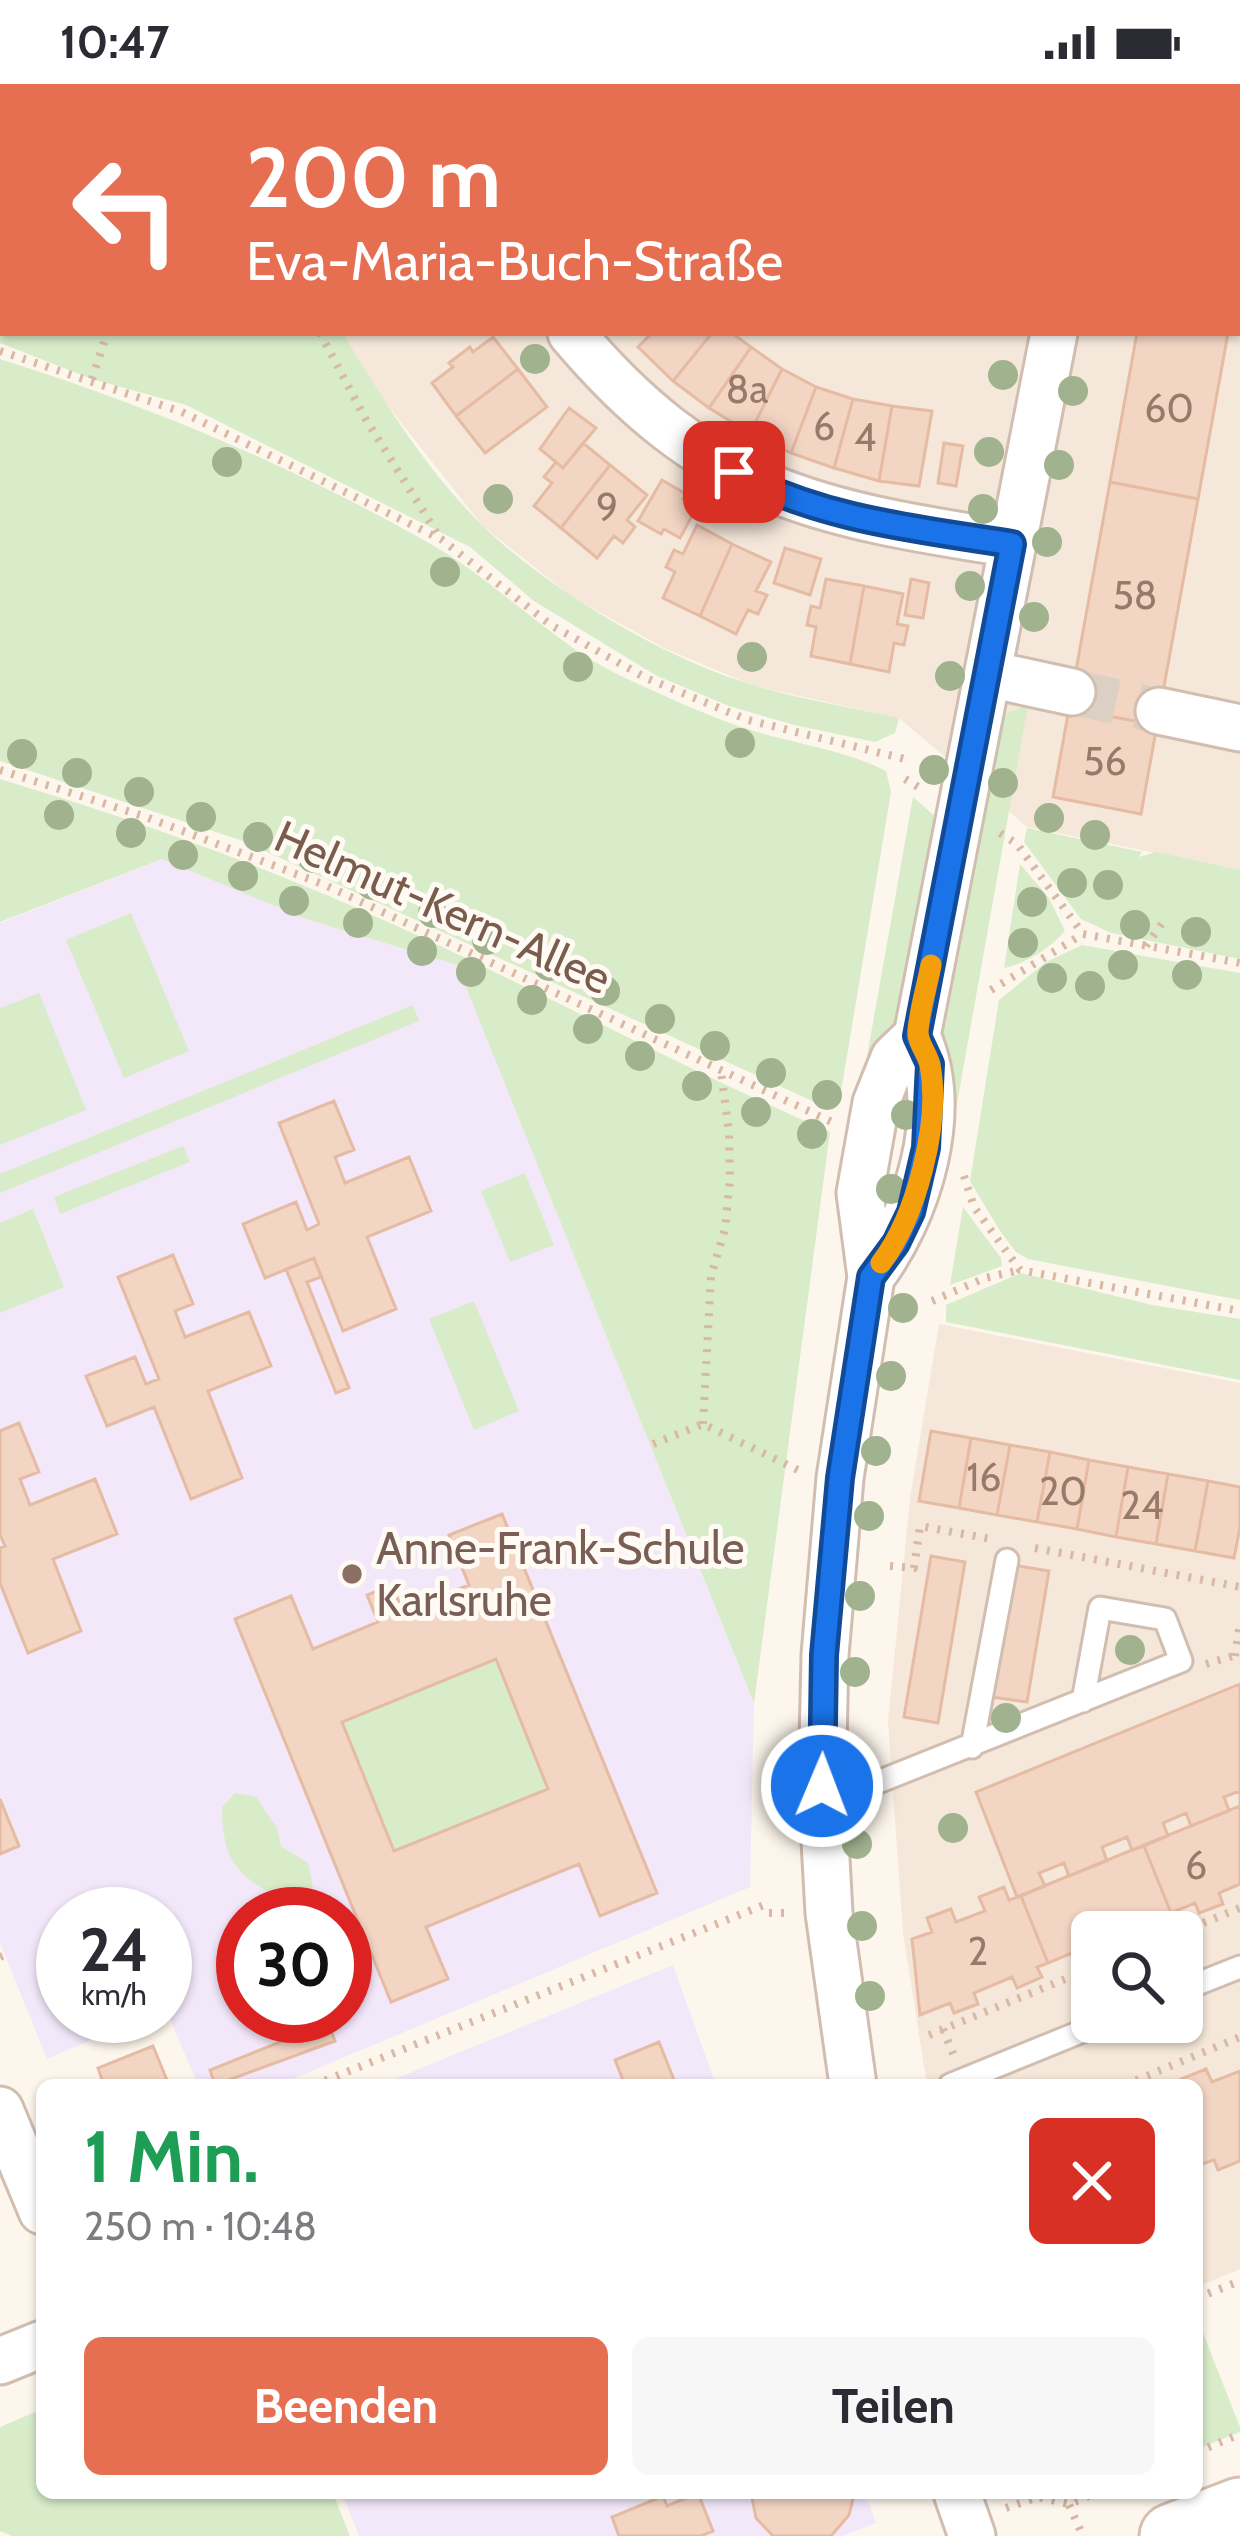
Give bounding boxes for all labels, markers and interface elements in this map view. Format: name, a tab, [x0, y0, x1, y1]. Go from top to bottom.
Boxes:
text: 10:47	[60, 15, 169, 69]
text: 200 m	[246, 126, 501, 228]
icon: left	[48, 132, 204, 288]
text: Eva-Maria-Buch-Straße	[246, 228, 783, 294]
house number: 8a	[726, 365, 768, 413]
house number: 60	[1144, 384, 1194, 432]
house number: 6	[813, 402, 835, 450]
house number: 4	[854, 413, 876, 461]
pin	[683, 421, 785, 523]
icon: arrive	[701, 439, 767, 505]
house number: 9	[596, 483, 618, 531]
house number: 58	[1113, 571, 1157, 619]
house number: 56	[1083, 737, 1127, 785]
street label: Helmut-Kern-Allee	[267, 809, 619, 1005]
house number: 16	[967, 1453, 1001, 1501]
house number: 20	[1039, 1467, 1087, 1515]
house number: 24	[1121, 1481, 1163, 1529]
place label: Anne-Frank-Schule Karlsruhe	[376, 1521, 744, 1627]
marker: Anne-Frank-Schule Karlsruhe	[339, 1561, 365, 1587]
position arrow	[759, 1723, 885, 1849]
house number: 6	[1185, 1841, 1207, 1889]
speed limit sign: 30	[216, 1887, 372, 2043]
map controls	[1071, 1911, 1203, 2043]
button: search	[1071, 1911, 1203, 2043]
text: 24	[80, 1913, 149, 1986]
house number: 2	[968, 1927, 988, 1975]
text: km/h	[81, 1976, 147, 2013]
text: 1 Min.	[84, 2113, 259, 2200]
button: close	[1029, 2118, 1155, 2244]
text: 250 m · 10:48	[84, 2202, 317, 2250]
button: Beenden	[84, 2337, 608, 2475]
button: Teilen	[632, 2337, 1155, 2475]

